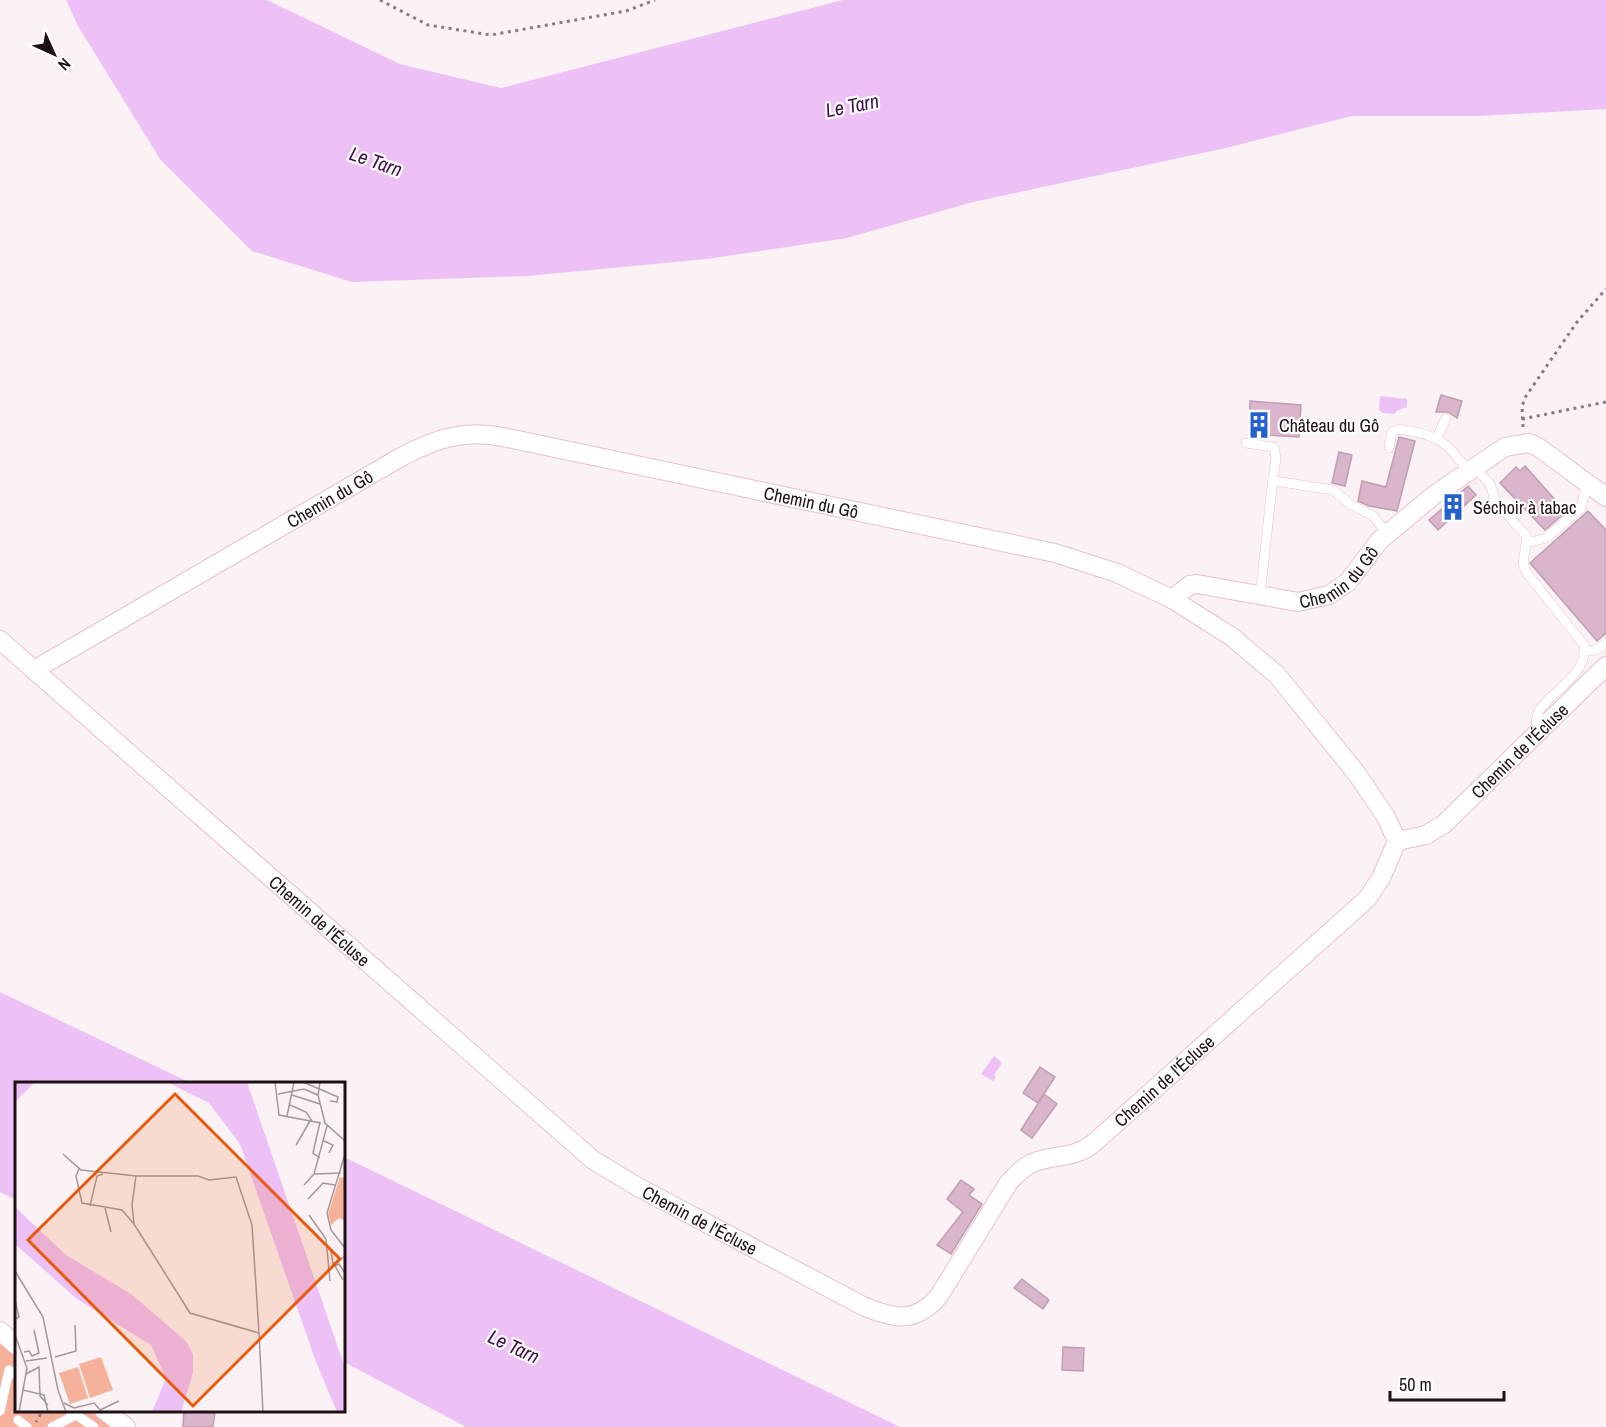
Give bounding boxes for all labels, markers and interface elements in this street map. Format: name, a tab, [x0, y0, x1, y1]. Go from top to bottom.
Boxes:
north arrow	[24, 24, 84, 84]
text: N	[53, 53, 76, 76]
water label: Le Tarn	[823, 87, 881, 123]
water label: Le Tarn	[346, 139, 406, 183]
building icon: Château du Gô	[1244, 410, 1274, 440]
place label: Château du Gô	[1279, 413, 1379, 438]
street label: Chemin du Gô	[282, 464, 377, 533]
street label: Chemin du Gô	[762, 480, 861, 524]
building icon: Séchoir à tabac	[1438, 492, 1468, 522]
place label: Séchoir à tabac	[1473, 495, 1576, 520]
street label: Chemin du Gô	[1297, 540, 1384, 614]
street label: Chemin de l'Écluse	[1465, 697, 1574, 804]
street label: Chemin de l'Écluse	[264, 869, 376, 972]
street label: Chemin de l'Écluse	[1108, 1029, 1220, 1132]
inset map	[15, 1082, 345, 1412]
street label: Chemin de l'Écluse	[638, 1179, 762, 1261]
water label: Le Tarn	[484, 1322, 544, 1370]
scale bar	[1390, 1364, 1504, 1402]
text: 50 m	[1399, 1372, 1432, 1397]

